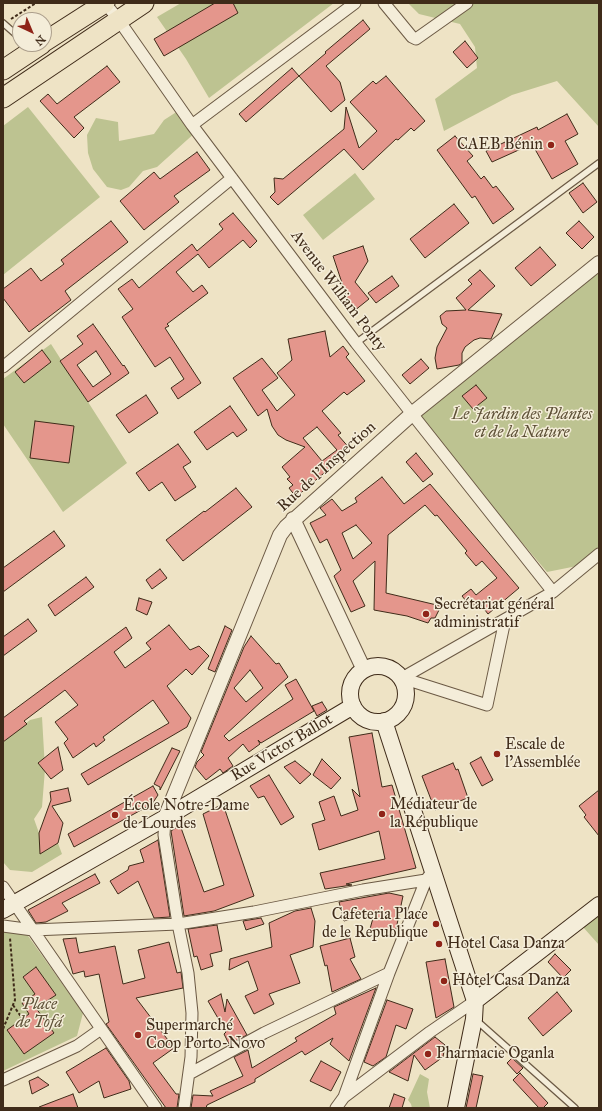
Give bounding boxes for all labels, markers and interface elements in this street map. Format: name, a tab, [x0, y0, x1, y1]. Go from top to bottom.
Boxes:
north arrow	[12, 12, 52, 52]
text: N	[32, 32, 48, 48]
place label: CAEB Bénin	[457, 135, 543, 155]
marker: CAEB Bénin	[546, 140, 556, 150]
street label: Avenue William Ponty	[286, 227, 390, 355]
park label: Le Jardin des Plantes et de la Nature	[452, 405, 592, 443]
street label: Rue de l'Inspection	[274, 418, 380, 516]
place label: Secrétariat général administratif	[434, 595, 554, 633]
marker: Secrétariat général administratif	[421, 609, 431, 619]
street label: Rue Victor Ballot	[228, 710, 336, 786]
place label: Escale de l'Assemblée	[505, 735, 580, 773]
marker: Escale de l'Assemblée	[492, 749, 502, 759]
place label: Médiateur de la République	[390, 795, 478, 833]
place label: École Notre-Dame de Lourdes	[123, 796, 249, 834]
marker: Médiateur de la République	[377, 809, 387, 819]
marker: École Notre-Dame de Lourdes	[110, 810, 120, 820]
place label: Cafeteria Place de le Republique	[322, 905, 428, 943]
marker: Cafeteria Place de le Republique	[431, 919, 441, 929]
place label: Hotel Casa Danza	[447, 934, 565, 954]
marker: Hotel Casa Danza	[434, 939, 444, 949]
place label: Hôtel Casa Danza	[452, 971, 570, 991]
marker: Hôtel Casa Danza	[439, 976, 449, 986]
park label: Place de Tofá	[16, 995, 62, 1033]
place label: Supermarché Coop Porto-Novo	[146, 1016, 265, 1054]
marker: Supermarché Coop Porto-Novo	[133, 1030, 143, 1040]
place label: Pharmacie Oganla	[436, 1044, 554, 1064]
marker: Pharmacie Oganla	[423, 1049, 433, 1059]

